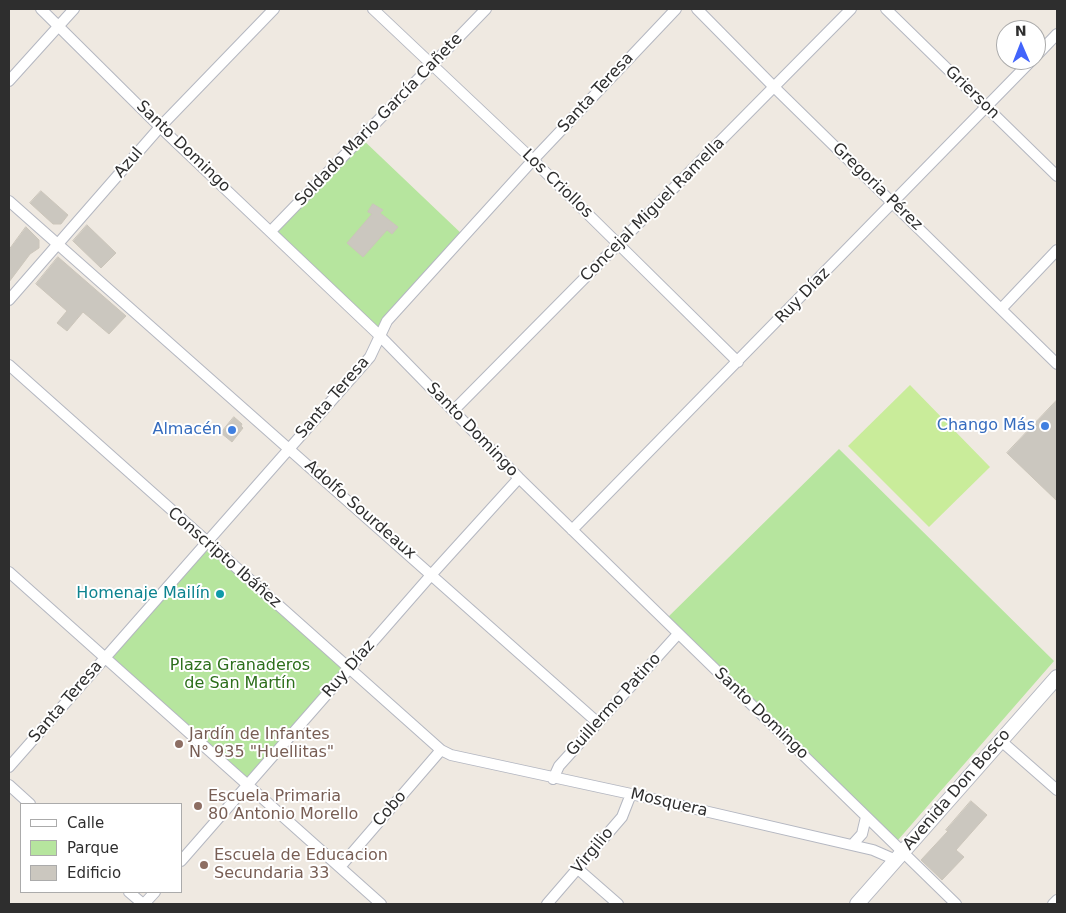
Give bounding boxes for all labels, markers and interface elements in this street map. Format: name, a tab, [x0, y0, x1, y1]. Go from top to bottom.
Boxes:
north arrow	[996, 20, 1046, 70]
text: N	[1015, 23, 1027, 39]
street label: Soldado Mario García Cañete	[291, 30, 467, 210]
street label: Santa Teresa	[554, 49, 638, 137]
street label: Grierson	[941, 62, 1003, 124]
street label: Santo Domingo	[132, 97, 234, 197]
street label: Concejal Miguel Ramella	[577, 134, 729, 286]
street label: Gregoria Pérez	[828, 139, 926, 235]
street label: Azul	[111, 144, 147, 182]
street label: Los Criollos	[518, 146, 596, 222]
street label: Ruy Díaz	[772, 264, 834, 328]
street label: Santa Teresa	[292, 353, 374, 443]
street label: Santo Domingo	[422, 379, 522, 481]
place label: Chango Más	[937, 416, 1035, 436]
place label: Almacén	[152, 420, 222, 440]
marker: Chango Más	[1039, 420, 1051, 432]
marker: Almacén	[226, 424, 238, 436]
street label: Adolfo Sourdeaux	[300, 456, 420, 564]
street label: Conscripto Ibáñez	[164, 504, 284, 612]
place label: Homenaje Mailín	[76, 584, 210, 604]
marker: Homenaje Mailín	[214, 588, 226, 600]
street label: Ruy Díaz	[319, 636, 379, 702]
street label: Guillermo Patino	[563, 650, 665, 760]
park label: Plaza Granaderos de San Martín	[170, 656, 310, 694]
street label: Santa Teresa	[25, 657, 107, 747]
street label: Santo Domingo	[710, 664, 812, 764]
place label: Jardín de Infantes N° 935 "Huellitas"	[189, 725, 334, 763]
street label: Avenida Don Bosco	[899, 726, 1015, 854]
marker: Jardín de Infantes N° 935 "Huellitas"	[173, 738, 185, 750]
street label: Mosquera	[629, 785, 709, 821]
place label: Escuela Primaria 80 Antonio Morello	[208, 787, 358, 825]
street label: Cobo	[369, 787, 411, 831]
marker: Escuela Primaria 80 Antonio Morello	[192, 800, 204, 812]
legend	[20, 803, 182, 893]
text: Calle	[67, 814, 104, 832]
street label: Virgilio	[568, 824, 618, 878]
text: Parque	[67, 839, 119, 857]
place label: Escuela de Educacion Secundaria 33	[214, 846, 388, 884]
marker: Escuela de Educacion Secundaria 33	[198, 859, 210, 871]
text: Edificio	[67, 864, 121, 882]

